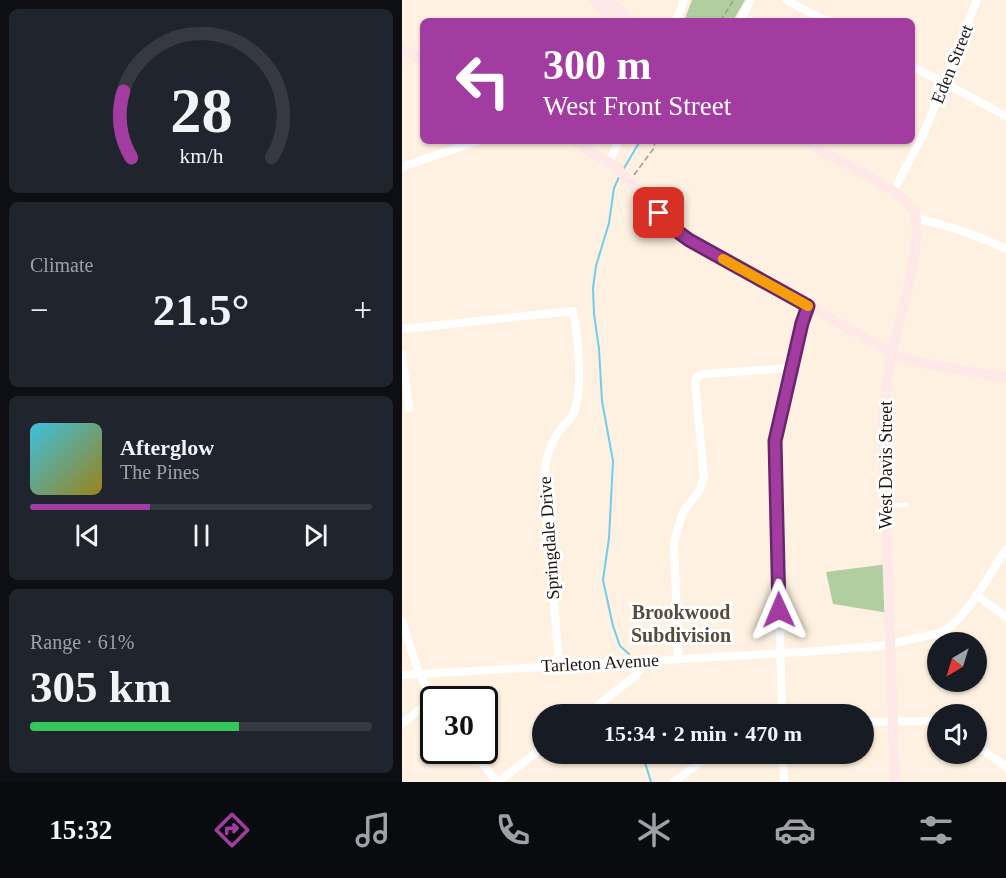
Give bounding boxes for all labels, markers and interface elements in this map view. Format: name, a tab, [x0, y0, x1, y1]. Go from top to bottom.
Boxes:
street label: Eden Street	[927, 22, 977, 106]
icon: left	[444, 42, 522, 120]
text: 300 m	[543, 42, 652, 88]
text: 28	[170, 76, 232, 145]
text: West Front Street	[543, 91, 731, 121]
text: km/h	[179, 145, 223, 169]
pin	[633, 187, 684, 238]
icon: arrive	[642, 196, 675, 229]
text: Climate	[30, 254, 93, 276]
text: 21.5°	[153, 285, 249, 335]
text: −	[30, 292, 49, 328]
text: +	[353, 292, 372, 328]
street label: West Davis Street	[876, 401, 896, 529]
text: Afterglow	[120, 435, 214, 460]
text: The Pines	[120, 461, 199, 483]
street label: Springdale Drive	[535, 476, 563, 600]
icon: previous	[71, 519, 104, 552]
icon: pause	[185, 519, 218, 552]
icon: next	[299, 519, 332, 552]
position arrow	[747, 578, 811, 642]
district label: Brookwood Subdivision	[631, 601, 731, 646]
text: Range · 61%	[30, 631, 134, 653]
north arrow	[927, 632, 987, 692]
map controls	[927, 632, 987, 764]
street label: Tarleton Avenue	[541, 650, 659, 676]
text: 305 km	[30, 662, 171, 712]
speed limit sign: 30	[420, 686, 498, 764]
button: sound	[927, 704, 987, 764]
text: 15:34 · 2 min · 470 m	[604, 721, 802, 746]
icon: directions	[211, 809, 253, 851]
icon: music	[352, 809, 394, 851]
icon: phone	[492, 809, 534, 851]
icon: climate	[633, 809, 675, 851]
icon: car	[774, 809, 816, 851]
icon: filters	[915, 809, 957, 851]
text: 15:32	[49, 815, 112, 845]

